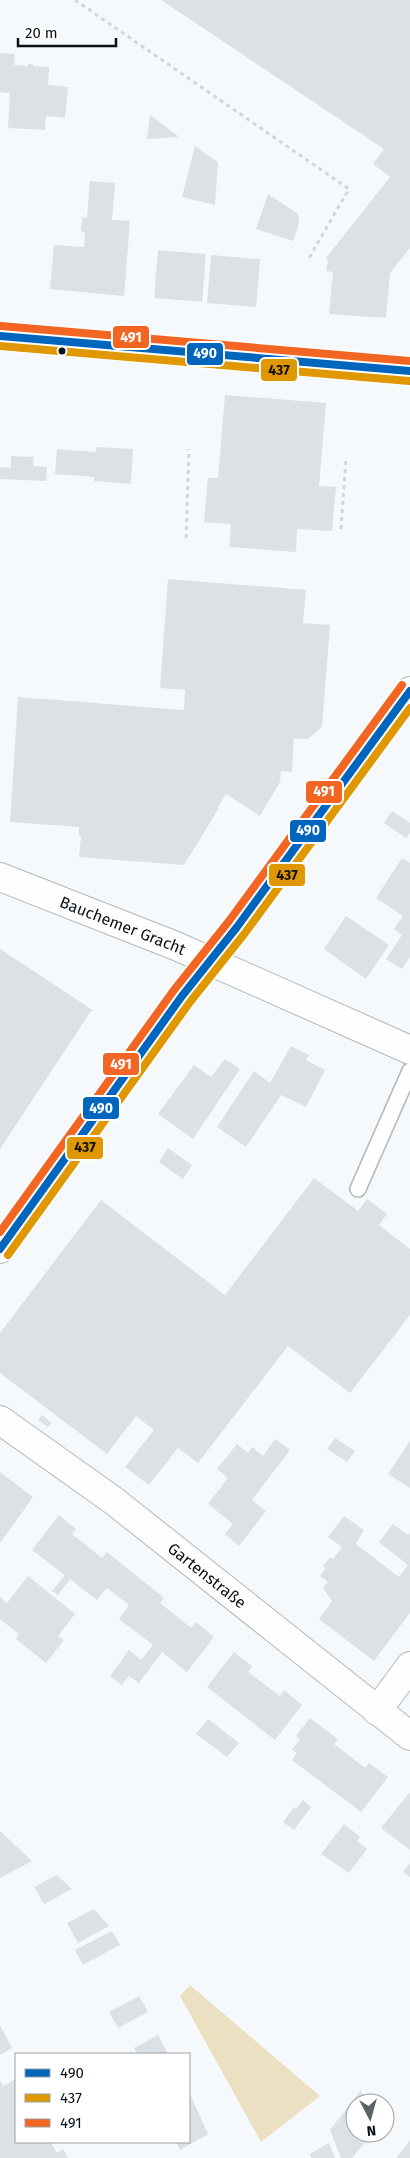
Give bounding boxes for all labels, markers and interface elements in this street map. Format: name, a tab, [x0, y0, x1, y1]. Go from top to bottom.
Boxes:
scale bar	[18, 15, 115, 47]
text: 20 m	[25, 24, 58, 42]
line badge: 491	[112, 325, 150, 349]
text: 491	[120, 329, 142, 346]
line badge: 490	[186, 342, 224, 366]
text: 490	[193, 345, 217, 362]
unlabelled marker	[57, 346, 67, 356]
line badge: 437	[260, 358, 298, 382]
text: 437	[268, 362, 290, 379]
line badge: 491	[305, 780, 343, 804]
text: 491	[313, 783, 335, 800]
line badge: 490	[289, 819, 327, 843]
text: 490	[296, 822, 320, 839]
line badge: 437	[268, 863, 306, 887]
text: 437	[276, 867, 298, 884]
street label: Bauchemer Gracht	[57, 892, 189, 959]
line badge: 491	[102, 1052, 140, 1076]
text: 491	[110, 1056, 132, 1073]
line badge: 490	[82, 1096, 120, 1120]
text: 490	[89, 1100, 113, 1117]
line badge: 437	[66, 1136, 104, 1160]
text: 437	[74, 1139, 96, 1156]
street label: Gartenstraße	[164, 1538, 250, 1612]
legend	[15, 2053, 190, 2143]
text: 490	[60, 2064, 84, 2082]
text: 437	[60, 2089, 82, 2107]
north arrow	[345, 2093, 395, 2143]
text: 491	[60, 2114, 82, 2132]
text: N	[366, 2121, 377, 2139]

